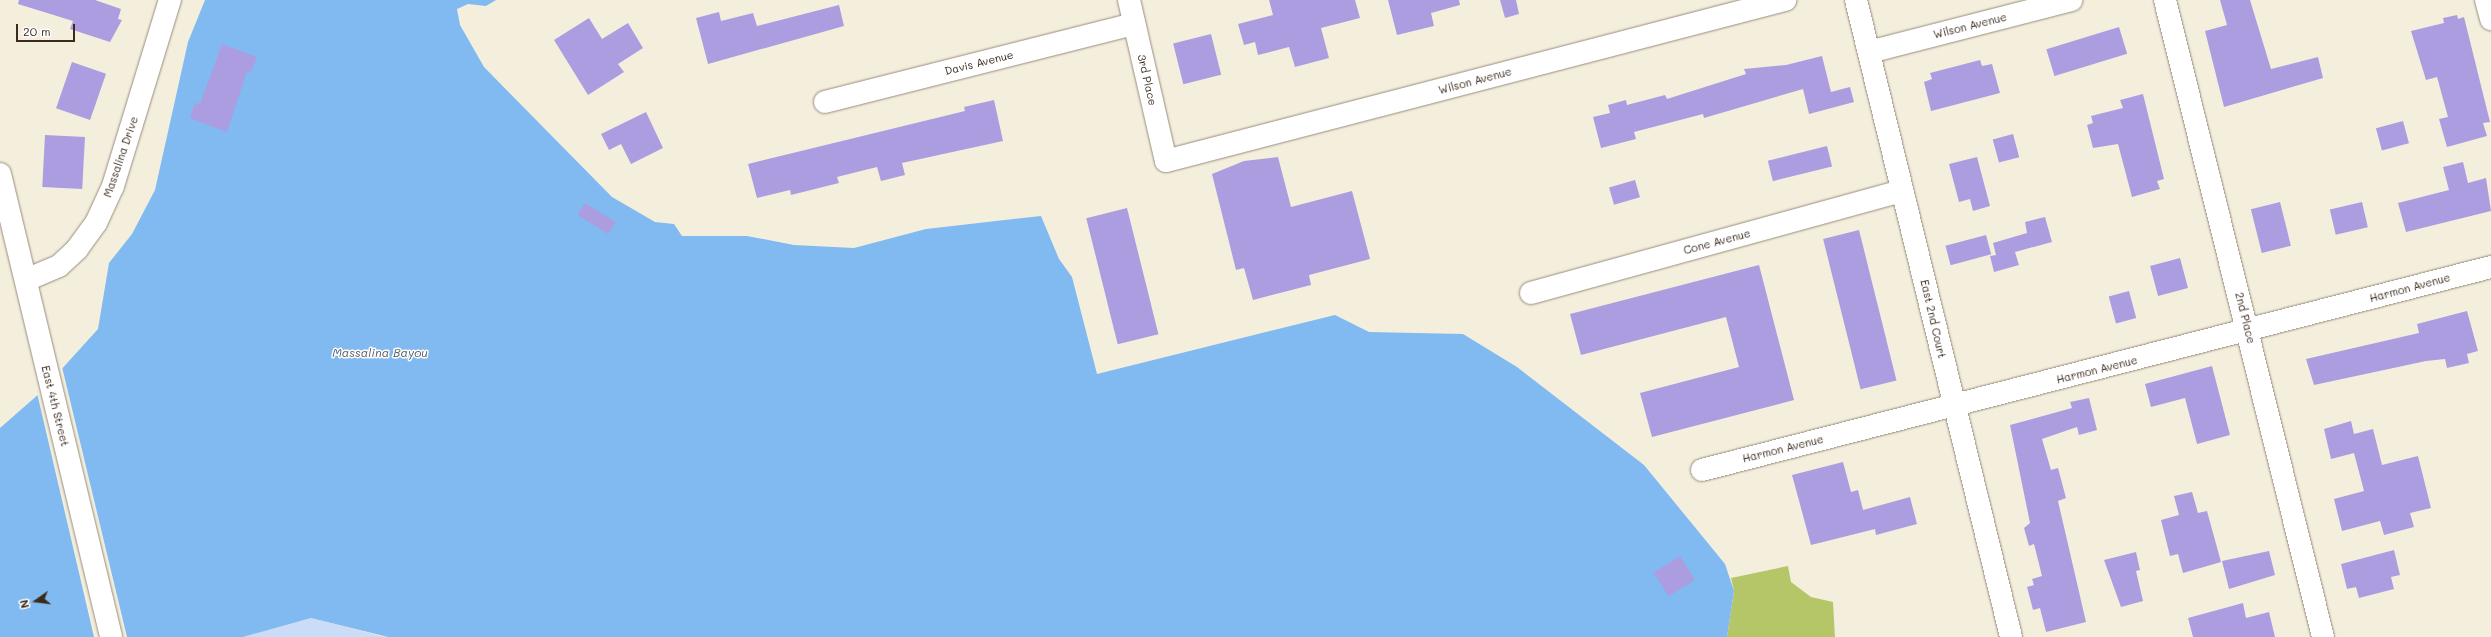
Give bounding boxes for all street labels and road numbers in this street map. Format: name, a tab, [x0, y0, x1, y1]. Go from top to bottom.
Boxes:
street label: Wilson Avenue	[1932, 10, 2008, 42]
street label: Davis Avenue	[943, 48, 1015, 78]
street label: 3rd Place	[1135, 53, 1159, 107]
street label: Wilson Avenue	[1437, 65, 1513, 97]
street label: Massalina Drive	[101, 115, 141, 199]
street label: Cone Avenue	[1682, 227, 1752, 257]
street label: Harmon Avenue	[2368, 271, 2452, 305]
street label: East 2nd Court	[1918, 278, 1948, 360]
street label: 2nd Place	[2232, 291, 2258, 345]
street label: Harmon Avenue	[2055, 354, 2139, 386]
street label: East 4th Street	[39, 364, 71, 448]
street label: Harmon Avenue	[1741, 433, 1825, 465]

